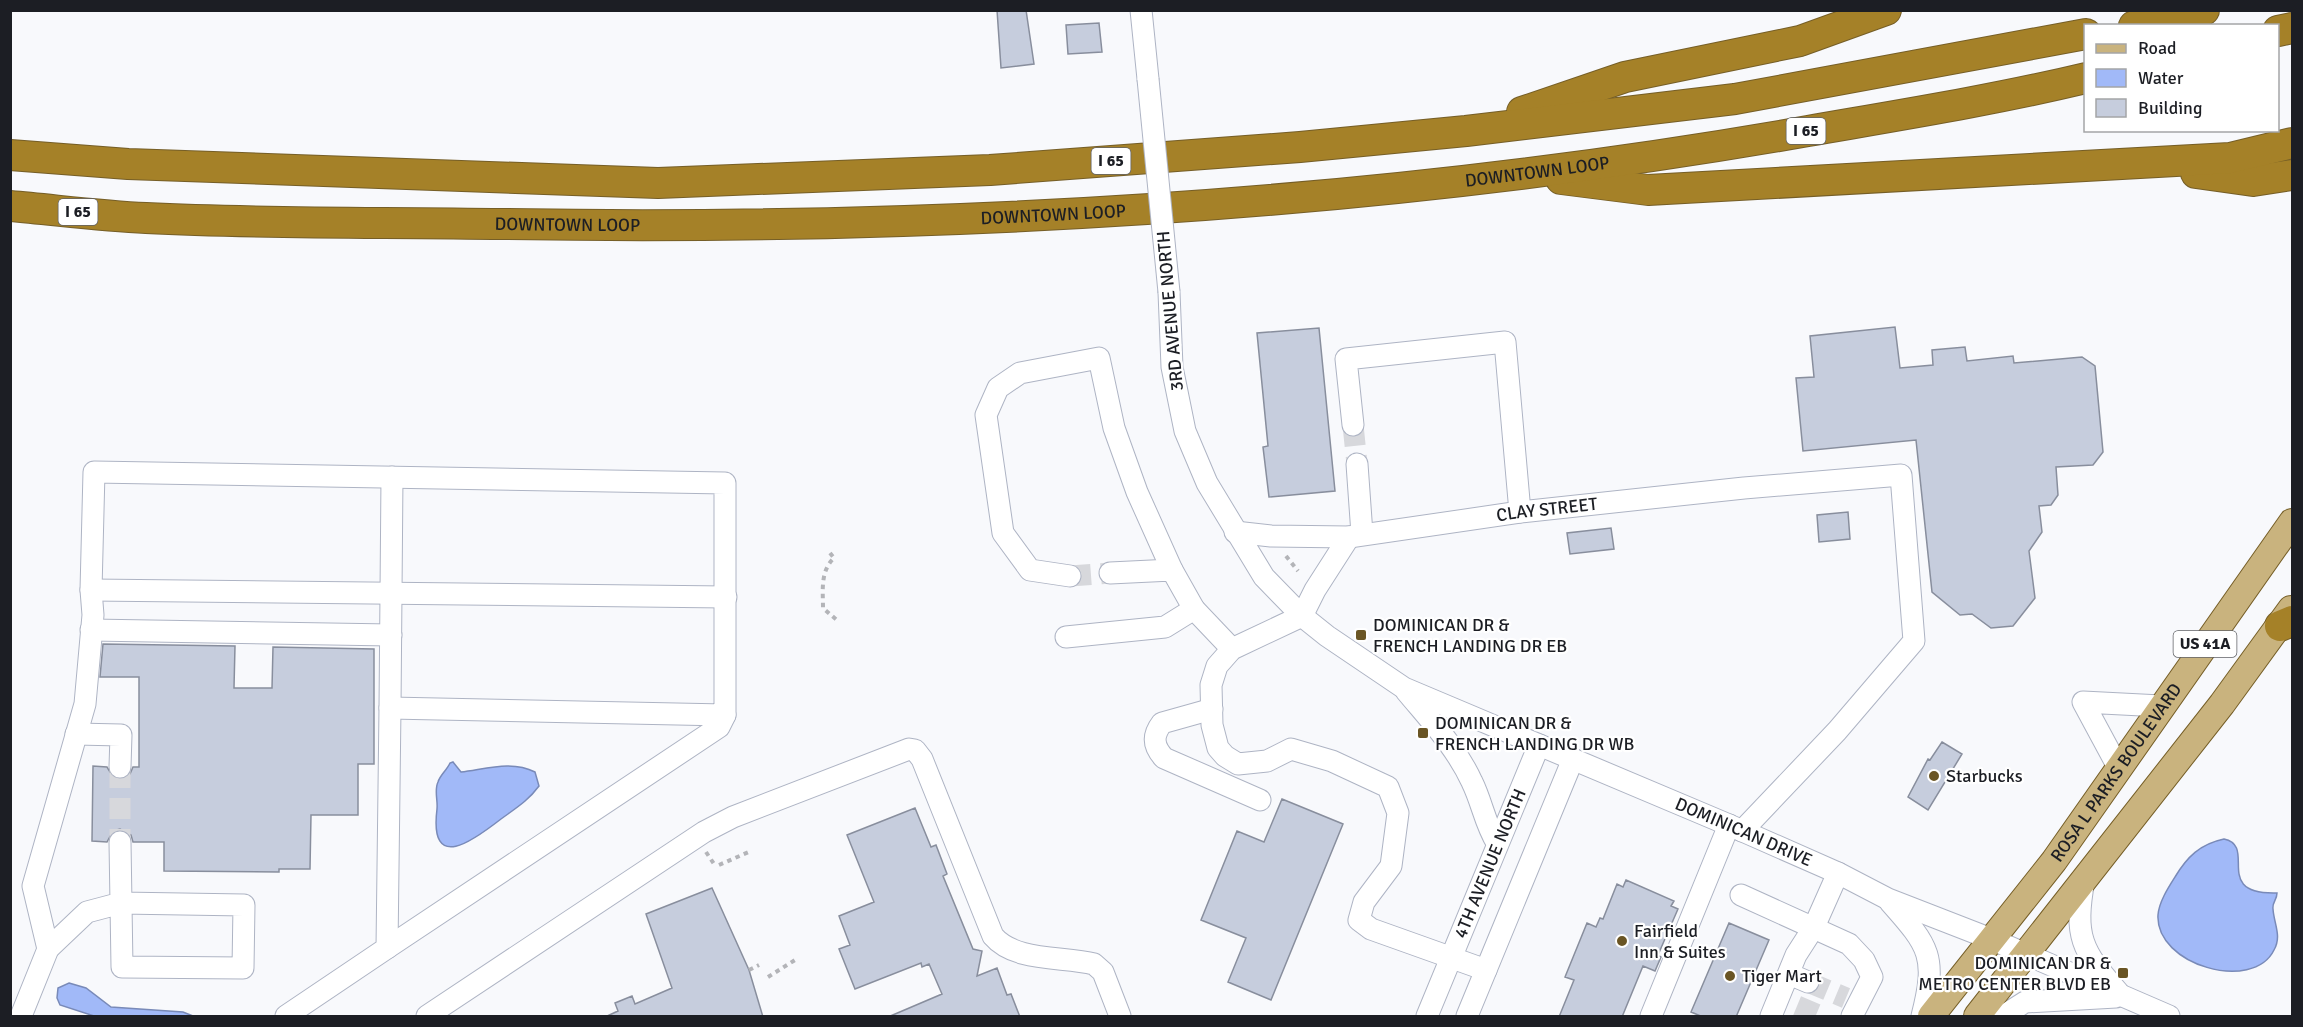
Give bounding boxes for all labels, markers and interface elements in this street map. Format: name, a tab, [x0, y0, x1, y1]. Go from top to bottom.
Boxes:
legend	[2084, 24, 2279, 132]
text: Road	[2138, 37, 2177, 59]
text: Water	[2138, 67, 2184, 89]
text: Building	[2138, 97, 2202, 119]
road number: I 65	[1786, 118, 1826, 144]
road number: I 65	[1092, 148, 1130, 174]
street label: DOWNTOWN LOOP	[1464, 151, 1611, 192]
road number: I 65	[58, 199, 98, 225]
street label: DOWNTOWN LOOP	[980, 200, 1127, 229]
street label: DOWNTOWN LOOP	[494, 213, 640, 236]
street label: 3RD AVENUE NORTH	[1152, 230, 1188, 392]
street label: CLAY STREET	[1495, 493, 1599, 526]
place label: DOMINICAN DR & FRENCH LANDING DR EB	[1373, 614, 1567, 657]
marker: DOMINICAN DR & FRENCH LANDING DR EB	[1354, 628, 1368, 642]
road number: US 41A	[2174, 631, 2236, 657]
street label: ROSA L PARKS BOULEVARD	[2046, 679, 2186, 866]
place label: DOMINICAN DR & FRENCH LANDING DR WB	[1435, 712, 1634, 755]
marker: DOMINICAN DR & FRENCH LANDING DR WB	[1416, 726, 1430, 740]
place label: Starbucks	[1946, 765, 2023, 787]
marker: Starbucks	[1927, 769, 1941, 783]
street label: 4TH AVENUE NORTH	[1449, 786, 1531, 941]
street label: DOMINICAN DRIVE	[1672, 793, 1816, 871]
place label: Fairfield Inn & Suites	[1634, 920, 1726, 963]
marker: Fairfield Inn & Suites	[1615, 934, 1629, 948]
place label: DOMINICAN DR & METRO CENTER BLVD EB	[1918, 952, 2111, 995]
place label: Tiger Mart	[1742, 965, 1822, 987]
marker: DOMINICAN DR & METRO CENTER BLVD EB	[2116, 966, 2130, 980]
marker: Tiger Mart	[1723, 969, 1737, 983]

